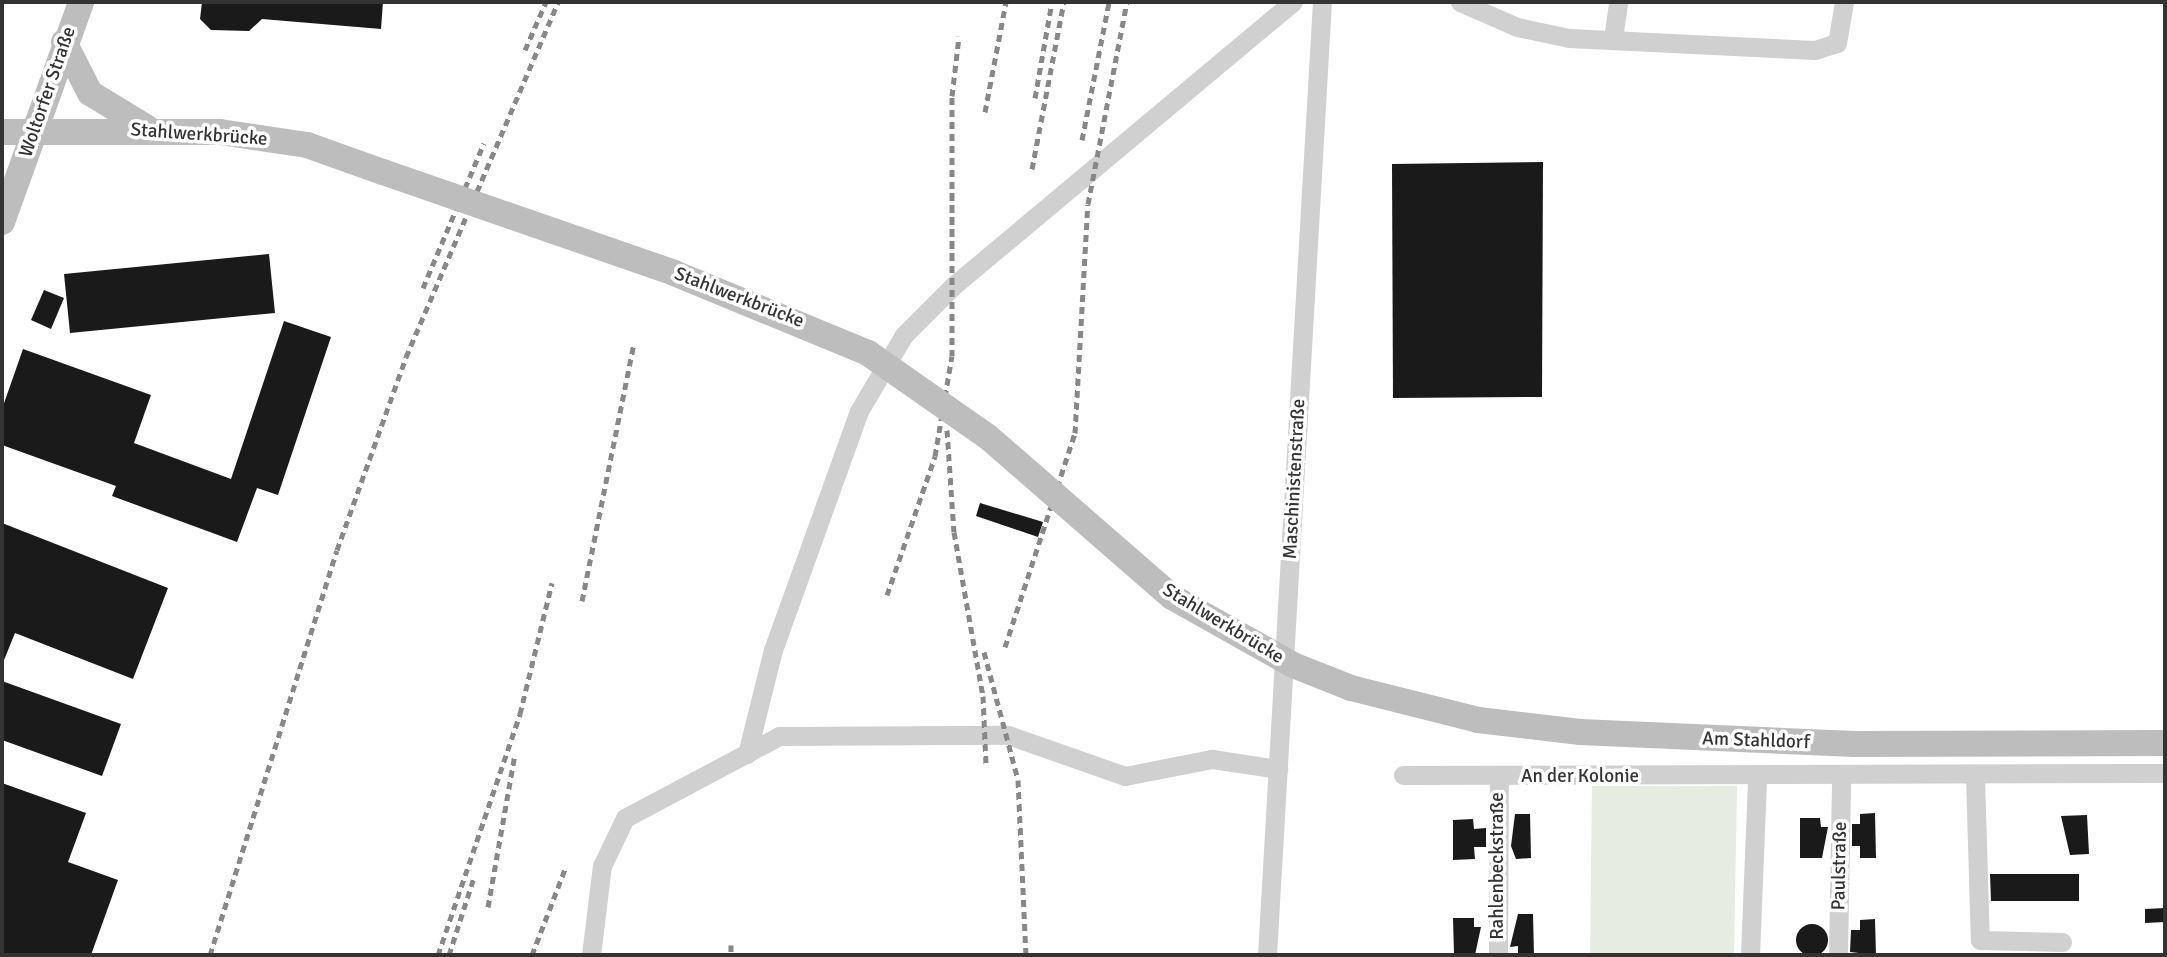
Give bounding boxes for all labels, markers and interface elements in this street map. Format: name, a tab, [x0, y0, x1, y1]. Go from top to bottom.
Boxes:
street label: Woltorfer Straße	[15, 24, 81, 160]
street label: Stahlwerkbrücke	[130, 119, 268, 151]
street label: Stahlwerkbrücke	[671, 263, 807, 333]
street label: Maschinistenstraße	[1279, 398, 1311, 560]
street label: Stahlwerkbrücke	[1158, 579, 1288, 669]
street label: Am Stahldorf	[1702, 728, 1810, 754]
street label: An der Kolonie	[1521, 766, 1639, 788]
street label: Rahlenbeckstraße	[1487, 792, 1509, 940]
street label: Paulstraße	[1828, 821, 1852, 911]

